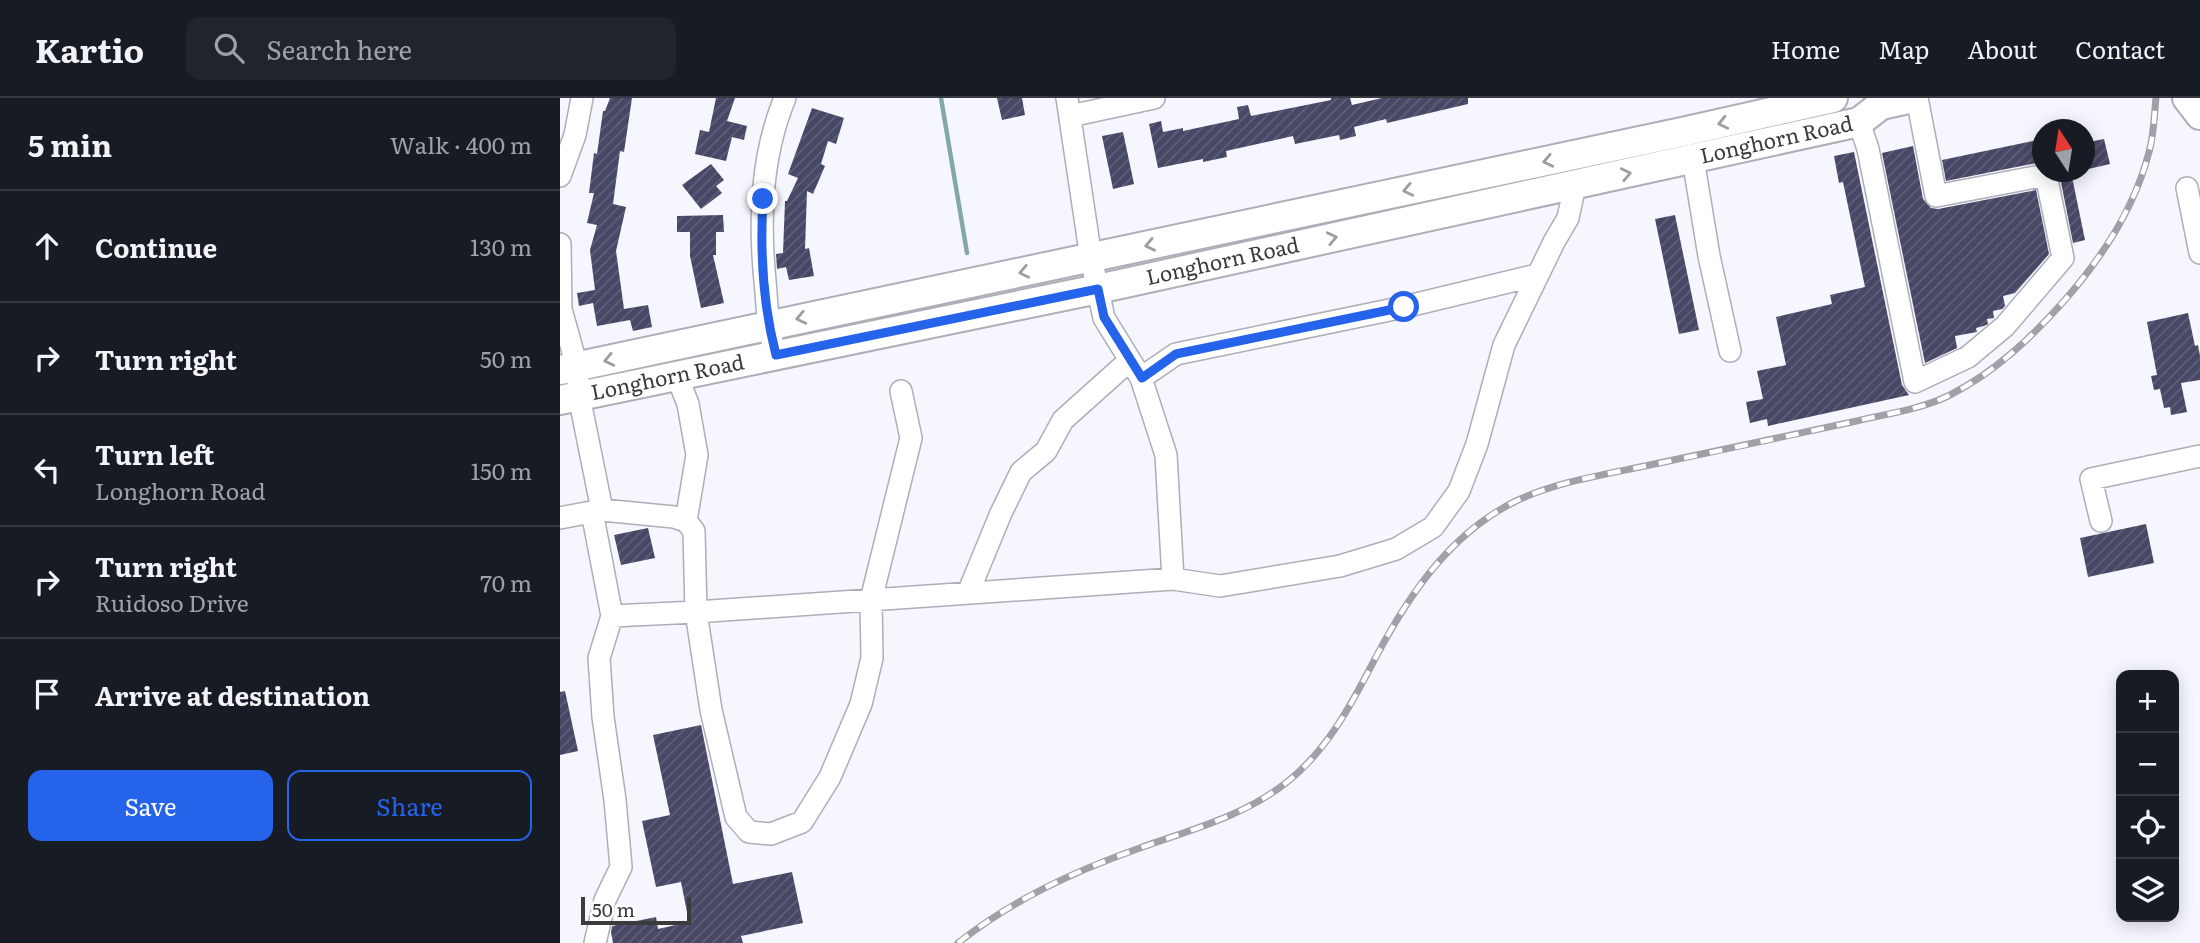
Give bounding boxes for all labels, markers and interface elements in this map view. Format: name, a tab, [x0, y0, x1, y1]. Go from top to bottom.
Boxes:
search box	[186, 17, 676, 80]
text: Kartio	[35, 24, 144, 73]
icon: search	[210, 29, 248, 67]
text: Search here	[266, 29, 412, 68]
text: Home	[1771, 31, 1840, 66]
text: Map	[1878, 31, 1929, 66]
text: About	[1967, 31, 2037, 66]
text: Contact	[2075, 31, 2165, 66]
street label: Longhorn Road	[1697, 106, 1856, 169]
one-way arrow	[1717, 115, 1729, 129]
north arrow	[2032, 119, 2095, 182]
text: 5 min	[28, 122, 112, 166]
text: Walk · 400 m	[390, 127, 532, 161]
one-way arrow	[1542, 152, 1554, 167]
one-way arrow	[1620, 167, 1632, 182]
one-way arrow	[1402, 182, 1414, 197]
route end	[747, 183, 778, 214]
icon: ahead	[28, 227, 66, 265]
text: Continue	[95, 227, 217, 266]
street label: Longhorn Road	[1143, 227, 1302, 291]
text: 130 m	[470, 229, 532, 263]
one-way arrow	[1326, 231, 1338, 246]
one-way arrow	[1144, 237, 1156, 252]
one-way arrow	[1018, 263, 1030, 278]
route start	[1388, 291, 1419, 322]
one-way arrow	[795, 310, 807, 325]
icon: right	[28, 339, 66, 377]
text: Turn right	[95, 339, 237, 378]
text: 50 m	[480, 341, 532, 375]
street label: Longhorn Road	[588, 344, 747, 406]
one-way arrow	[603, 351, 615, 366]
text: Turn left	[95, 434, 214, 473]
icon: left	[28, 451, 66, 489]
text: 150 m	[471, 453, 532, 487]
text: Longhorn Road	[95, 473, 266, 507]
text: Turn right	[95, 546, 237, 585]
icon: right	[28, 563, 66, 601]
text: 70 m	[480, 565, 532, 599]
text: Ruidoso Drive	[95, 585, 249, 619]
map controls	[2116, 670, 2179, 922]
button: +	[2116, 670, 2179, 733]
icon: arrive	[28, 675, 66, 713]
text: Arrive at destination	[95, 675, 370, 714]
button: −	[2116, 733, 2179, 796]
button: Save	[28, 770, 273, 841]
button: Share	[287, 770, 532, 841]
button: locate	[2116, 796, 2179, 859]
button: layers	[2116, 859, 2179, 922]
scale bar	[581, 894, 691, 926]
text: 50 m	[592, 895, 635, 923]

